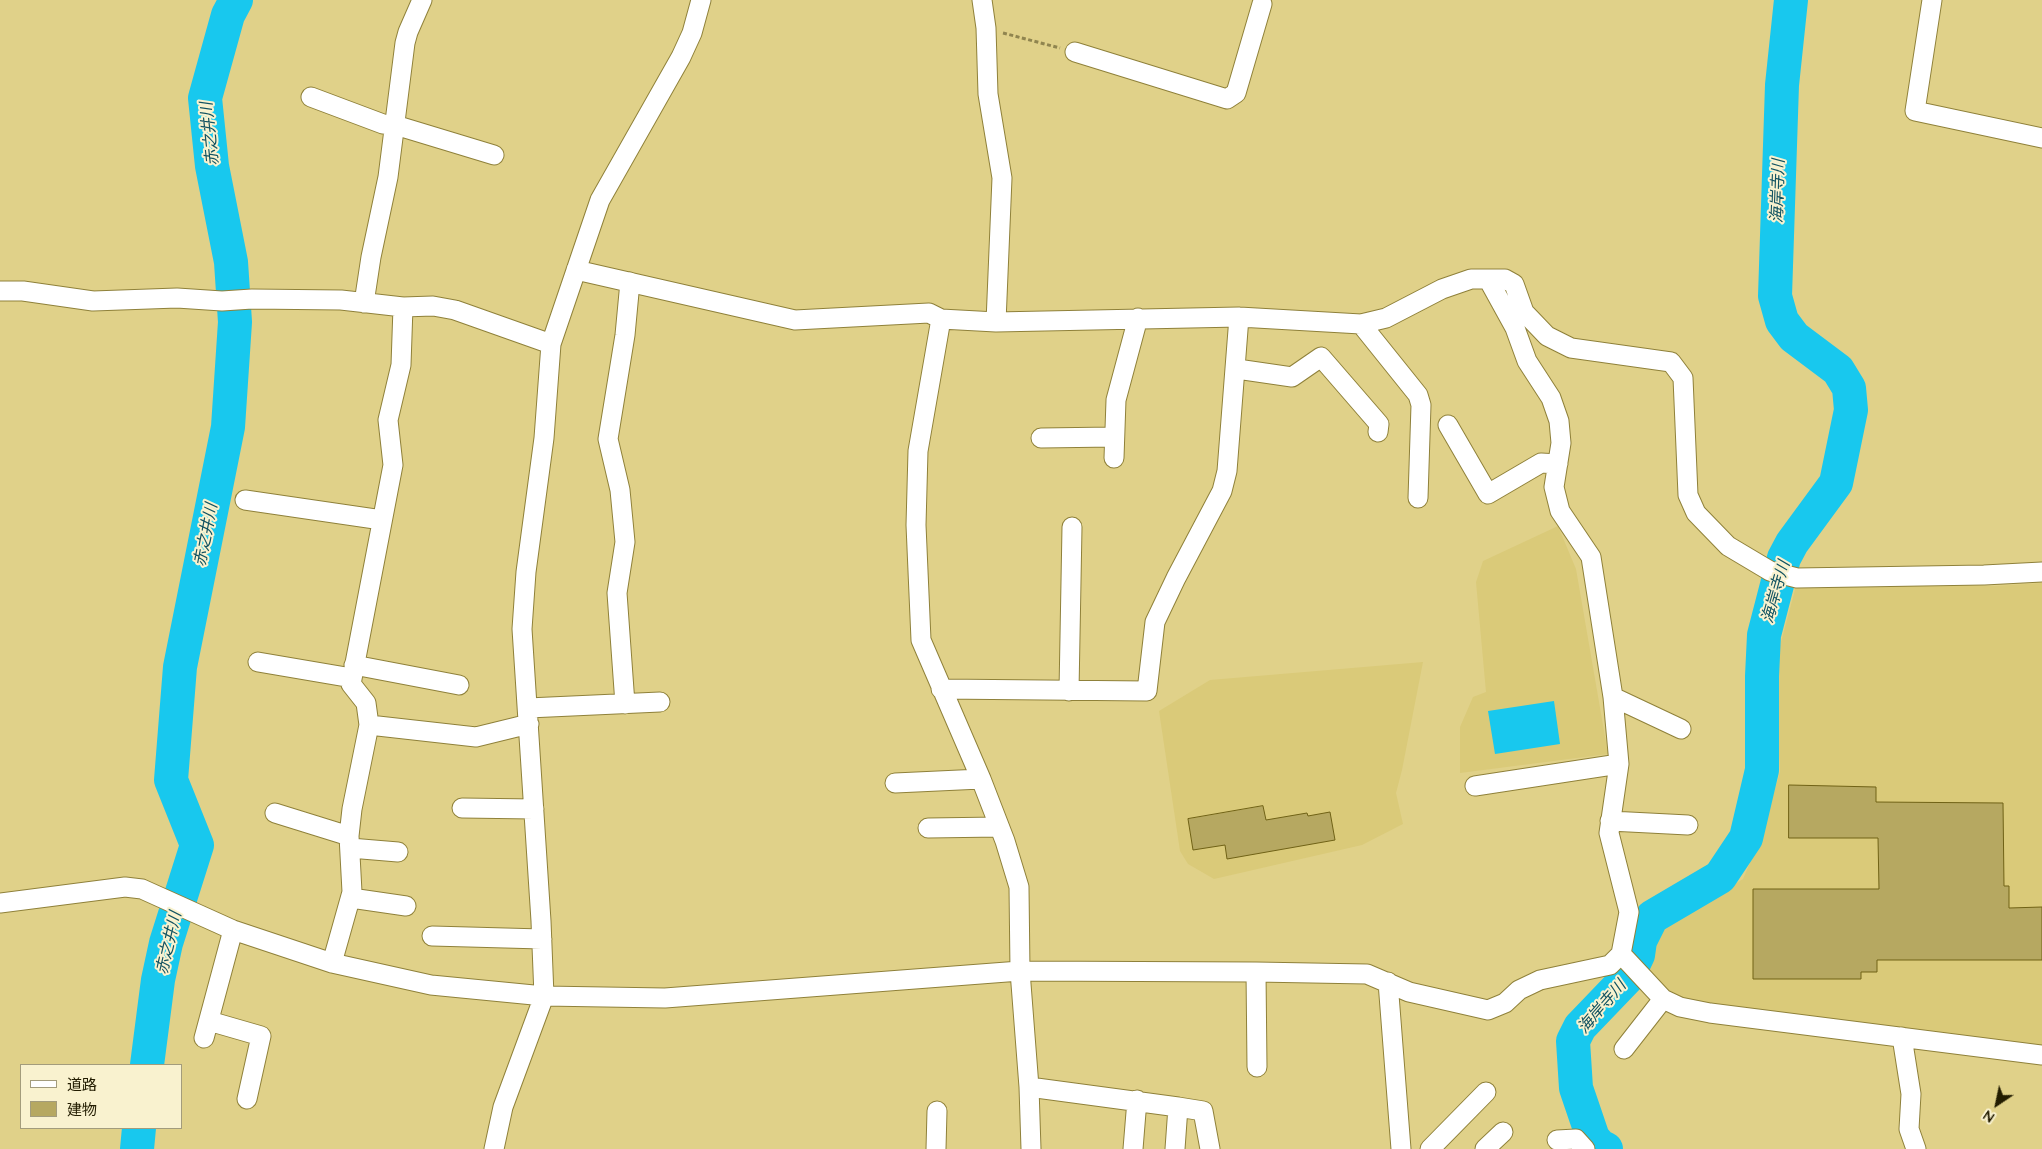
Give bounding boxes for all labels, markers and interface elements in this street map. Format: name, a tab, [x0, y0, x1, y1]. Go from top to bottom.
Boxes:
water label: 赤之井川	[197, 101, 223, 167]
water label: 海岸寺川	[1767, 159, 1789, 223]
water label: 赤之井川	[190, 502, 222, 568]
water label: 海岸寺川	[1758, 559, 1794, 625]
water label: 赤之井川	[152, 910, 186, 976]
water label: 海岸寺川	[1574, 977, 1630, 1037]
legend	[20, 1064, 182, 1129]
text: 道路	[67, 1075, 97, 1094]
north arrow	[1972, 1079, 2022, 1129]
text: 建物	[67, 1100, 97, 1119]
text: N	[1979, 1106, 1998, 1127]

